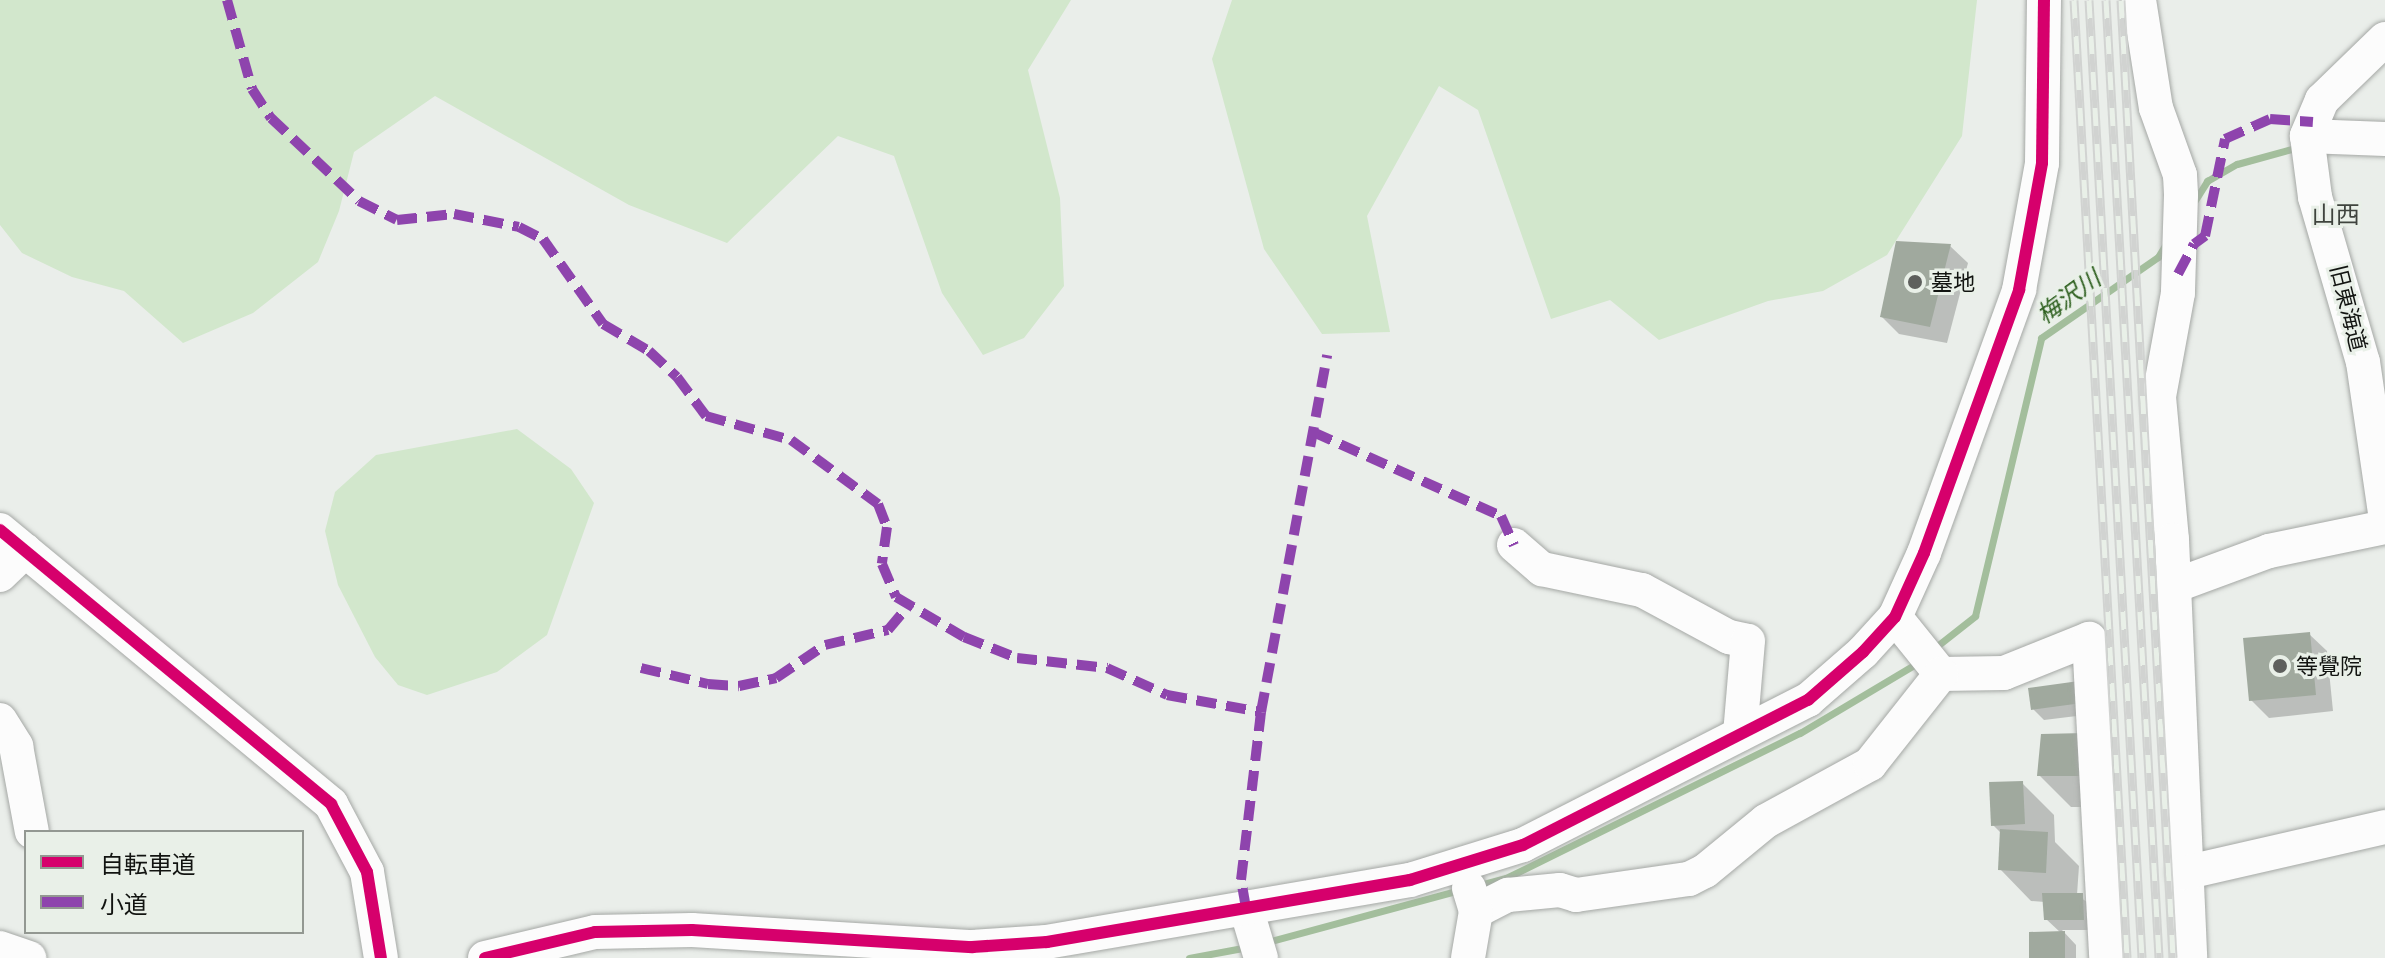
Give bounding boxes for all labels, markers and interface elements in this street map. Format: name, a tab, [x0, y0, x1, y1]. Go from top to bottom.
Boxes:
district label: 山西	[2312, 200, 2360, 228]
street label: 旧東海道	[2326, 262, 2372, 354]
water label: 梅沢川	[2030, 263, 2106, 329]
place label: 墓地	[1931, 269, 1975, 295]
marker: 墓地	[1906, 273, 1924, 291]
place label: 等覺院	[2296, 653, 2362, 679]
marker: 等覺院	[2271, 657, 2289, 675]
legend	[24, 830, 304, 934]
text: 自転車道	[100, 849, 196, 878]
text: 小道	[100, 889, 148, 918]

